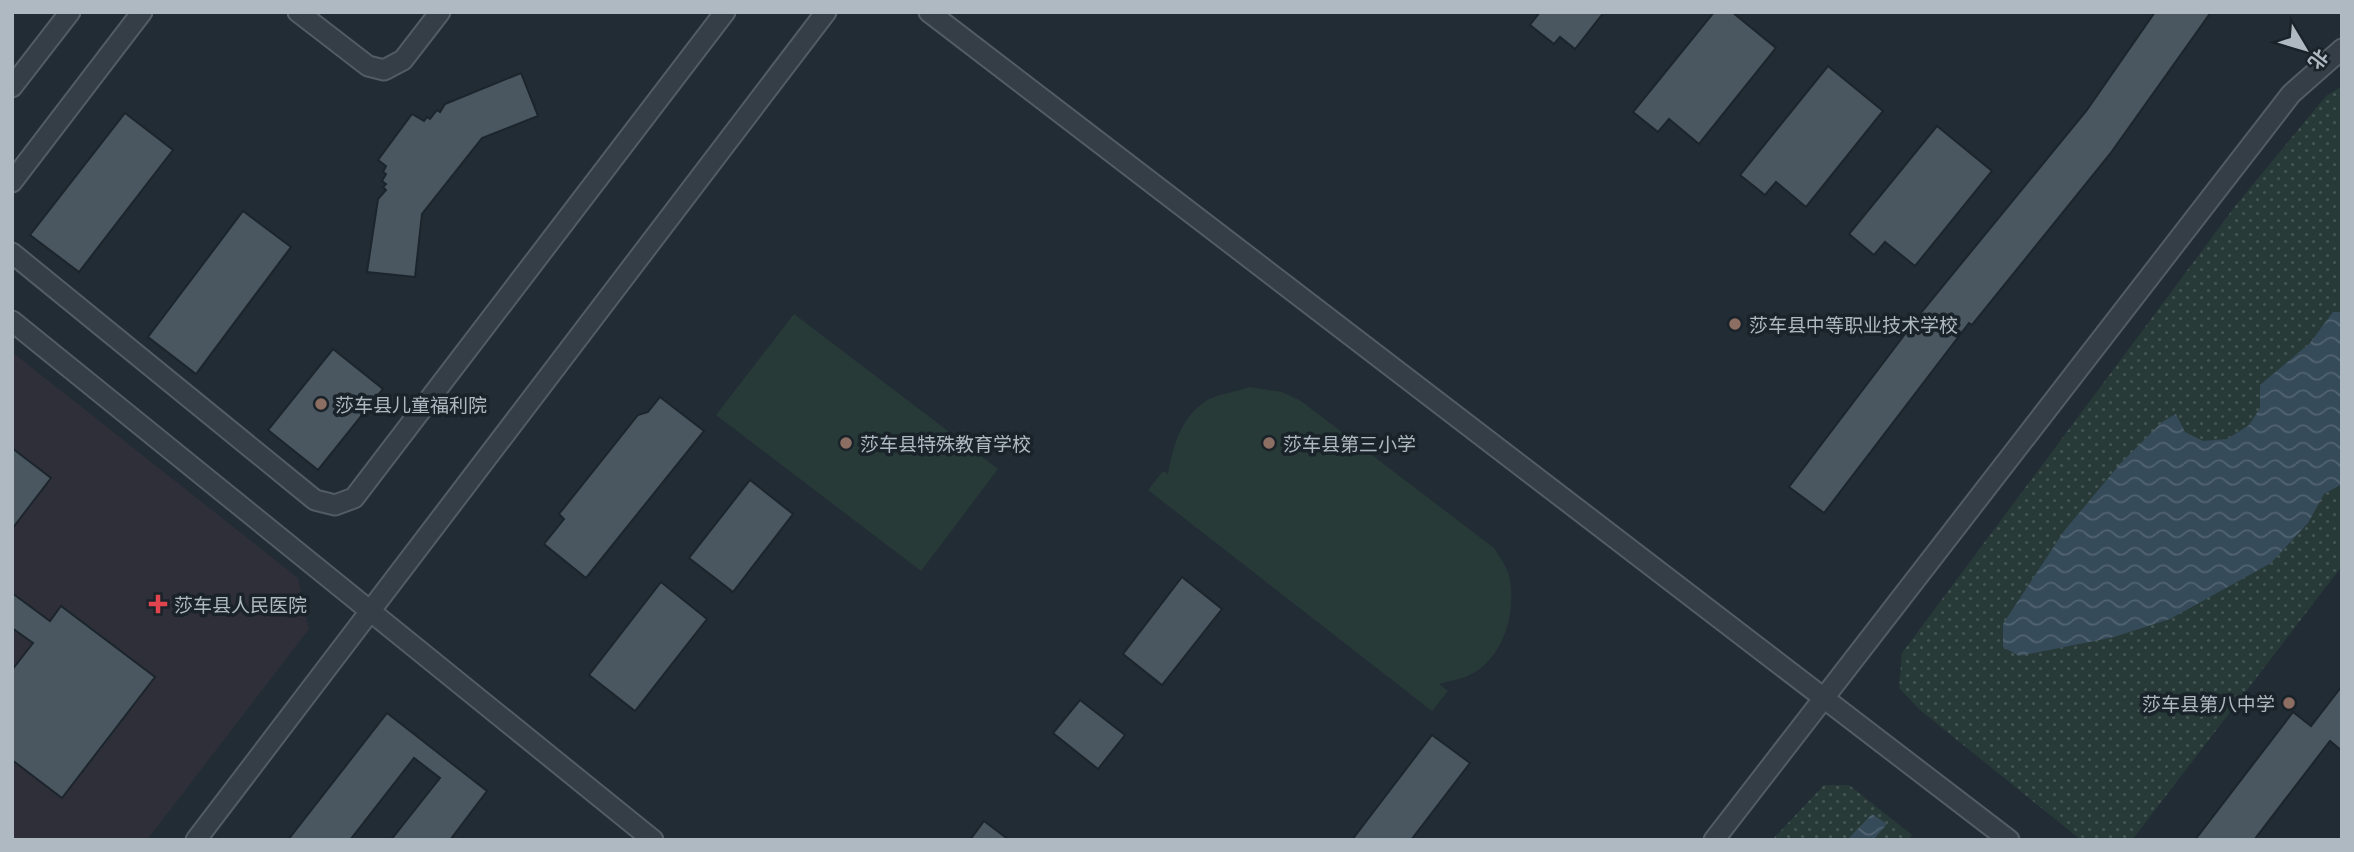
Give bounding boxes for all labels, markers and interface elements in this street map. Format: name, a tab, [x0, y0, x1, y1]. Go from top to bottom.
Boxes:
north arrow	[2270, 14, 2340, 84]
text: 北	[2304, 45, 2334, 74]
place label: 莎车县中等职业技术学校	[1749, 313, 1958, 336]
marker: 莎车县中等职业技术学校	[1727, 316, 1743, 332]
place label: 莎车县儿童福利院	[335, 393, 487, 416]
marker: 莎车县儿童福利院	[313, 396, 329, 412]
place label: 莎车县特殊教育学校	[860, 432, 1031, 455]
place label: 莎车县第三小学	[1283, 432, 1416, 455]
marker: 莎车县特殊教育学校	[838, 435, 854, 451]
marker: 莎车县第三小学	[1261, 435, 1277, 451]
place label: 莎车县人民医院	[174, 593, 307, 616]
marker: 莎车县人民医院	[148, 594, 168, 614]
place label: 莎车县第八中学	[2142, 692, 2275, 715]
marker: 莎车县第八中学	[2281, 695, 2297, 711]

